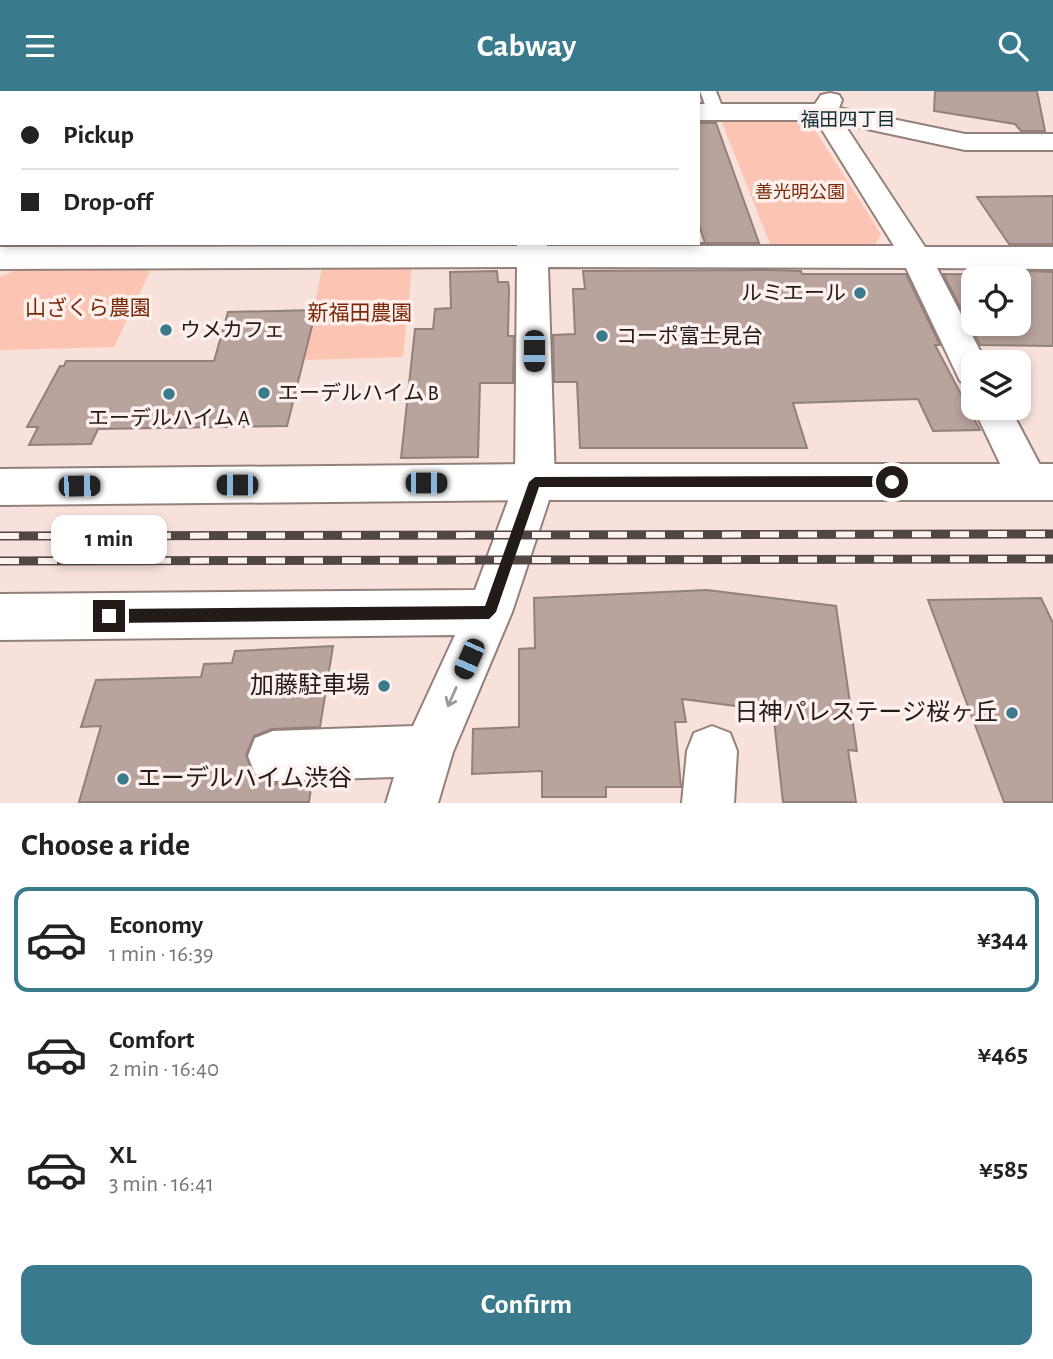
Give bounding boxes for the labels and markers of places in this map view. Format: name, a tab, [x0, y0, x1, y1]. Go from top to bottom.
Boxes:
place label: ルミエール	[741, 283, 846, 304]
marker: ルミエール	[852, 285, 868, 301]
place label: ウメカフェ	[180, 320, 285, 341]
marker: ウメカフェ	[158, 322, 174, 338]
place label: コーポ富士見台	[616, 325, 763, 347]
marker: コーポ富士見台	[594, 328, 610, 344]
place label: エーデルハイム B	[278, 382, 439, 404]
marker: エーデルハイム B	[256, 385, 272, 401]
marker: エーデルハイム A	[161, 386, 177, 402]
place label: エーデルハイム A	[88, 407, 250, 429]
place label: 加藤駐車場	[250, 672, 370, 698]
marker: 加藤駐車場	[376, 678, 392, 694]
place label: 日神パレステージ桜ヶ丘	[734, 699, 998, 725]
marker: 日神パレステージ桜ヶ丘	[1004, 705, 1020, 721]
place label: エーデルハイム渋谷	[137, 765, 352, 791]
marker: エーデルハイム渋谷	[115, 771, 131, 787]

